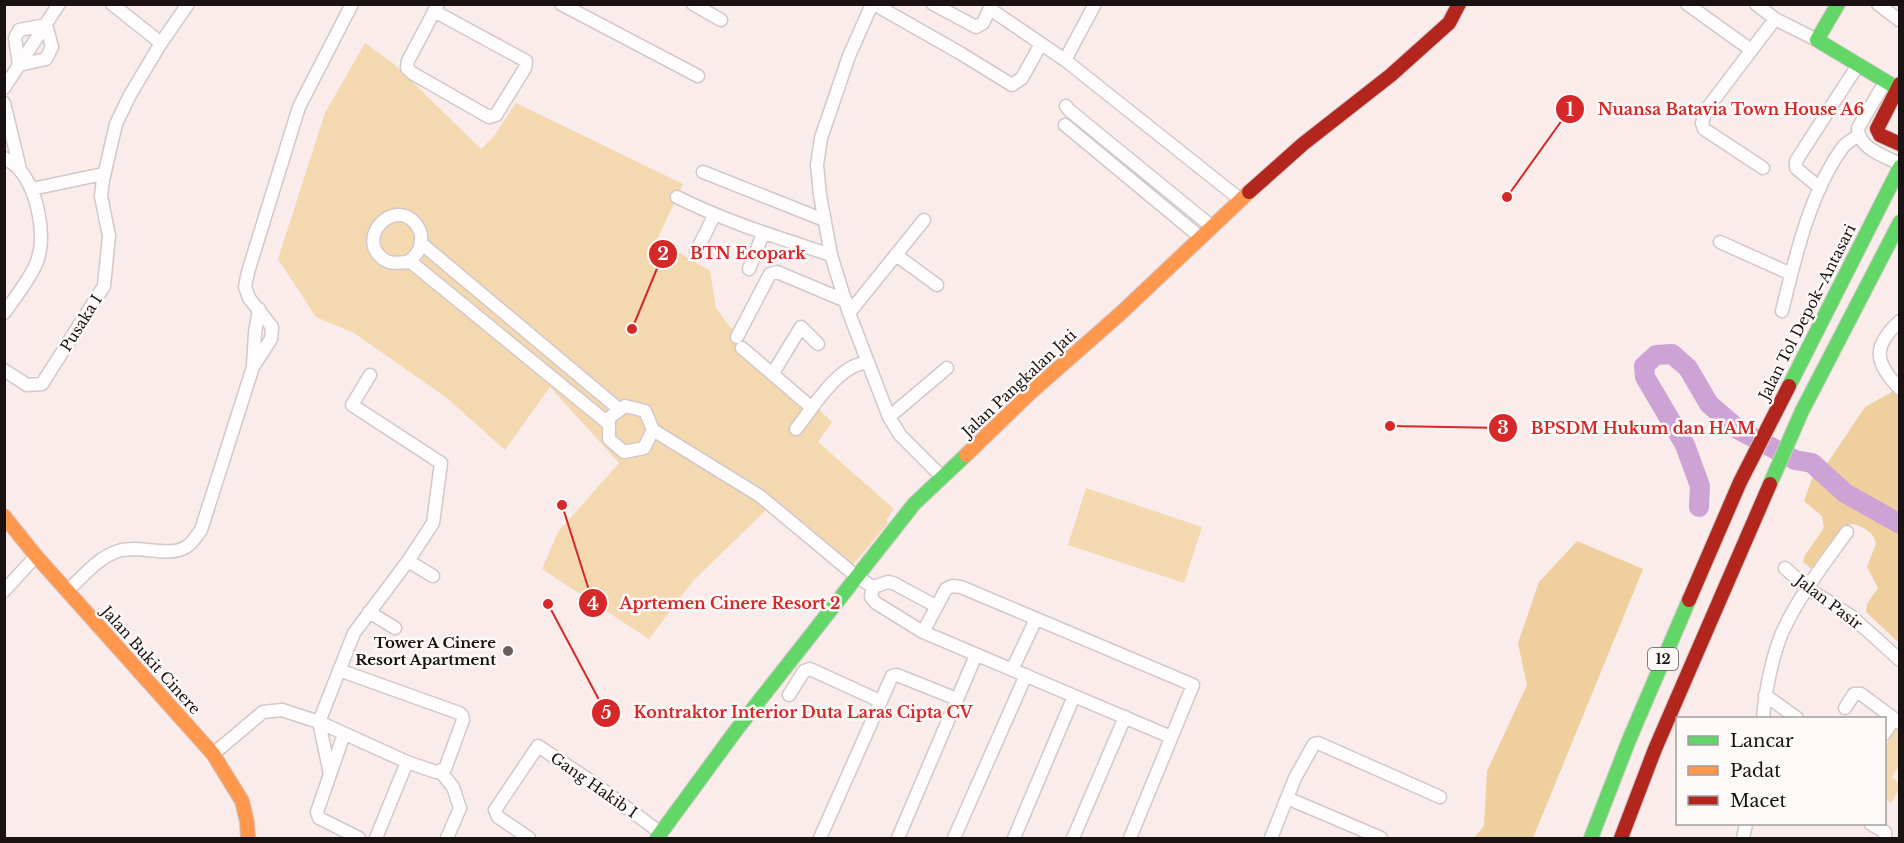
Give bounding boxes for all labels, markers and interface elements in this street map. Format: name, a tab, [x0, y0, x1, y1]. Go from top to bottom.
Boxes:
callout: Nuansa Batavia Town House A6	[1555, 92, 1876, 126]
text: 1	[1566, 99, 1574, 121]
text: Nuansa Batavia Town House A6	[1598, 99, 1864, 119]
street label: Jalan Tol Depok–Antasari	[1753, 221, 1860, 405]
callout: BTN Ecopark	[648, 237, 818, 271]
text: 2	[657, 243, 669, 265]
text: BTN Ecopark	[690, 243, 806, 263]
street label: Pusaka I	[56, 291, 106, 355]
street label: Jalan Pangkalan Jati	[956, 325, 1080, 442]
callout: BPSDM Hukum dan HAM	[1488, 411, 1767, 445]
text: 3	[1497, 417, 1509, 439]
text: BPSDM Hukum dan HAM	[1531, 418, 1755, 438]
street label: Jalan Pasir	[1790, 569, 1867, 634]
callout: Aprtemen Cinere Resort 2	[578, 586, 853, 620]
text: 4	[587, 593, 599, 615]
text: Aprtemen Cinere Resort 2	[619, 593, 840, 613]
street label: Jalan Bukit Cinere	[96, 600, 205, 718]
place label: Tower A Cinere Resort Apartment	[355, 633, 496, 669]
marker: Tower A Cinere Resort Apartment	[501, 644, 515, 658]
road number: 12	[1648, 648, 1678, 670]
callout: Kontraktor Interior Duta Laras Cipta CV	[591, 696, 984, 730]
text: 5	[601, 702, 611, 724]
text: Kontraktor Interior Duta Laras Cipta CV	[633, 702, 974, 722]
legend	[1676, 717, 1886, 825]
text: Lancar	[1730, 730, 1794, 752]
street label: Gang Hakib I	[547, 748, 641, 822]
text: Padat	[1730, 760, 1781, 782]
text: Macet	[1730, 790, 1787, 812]

